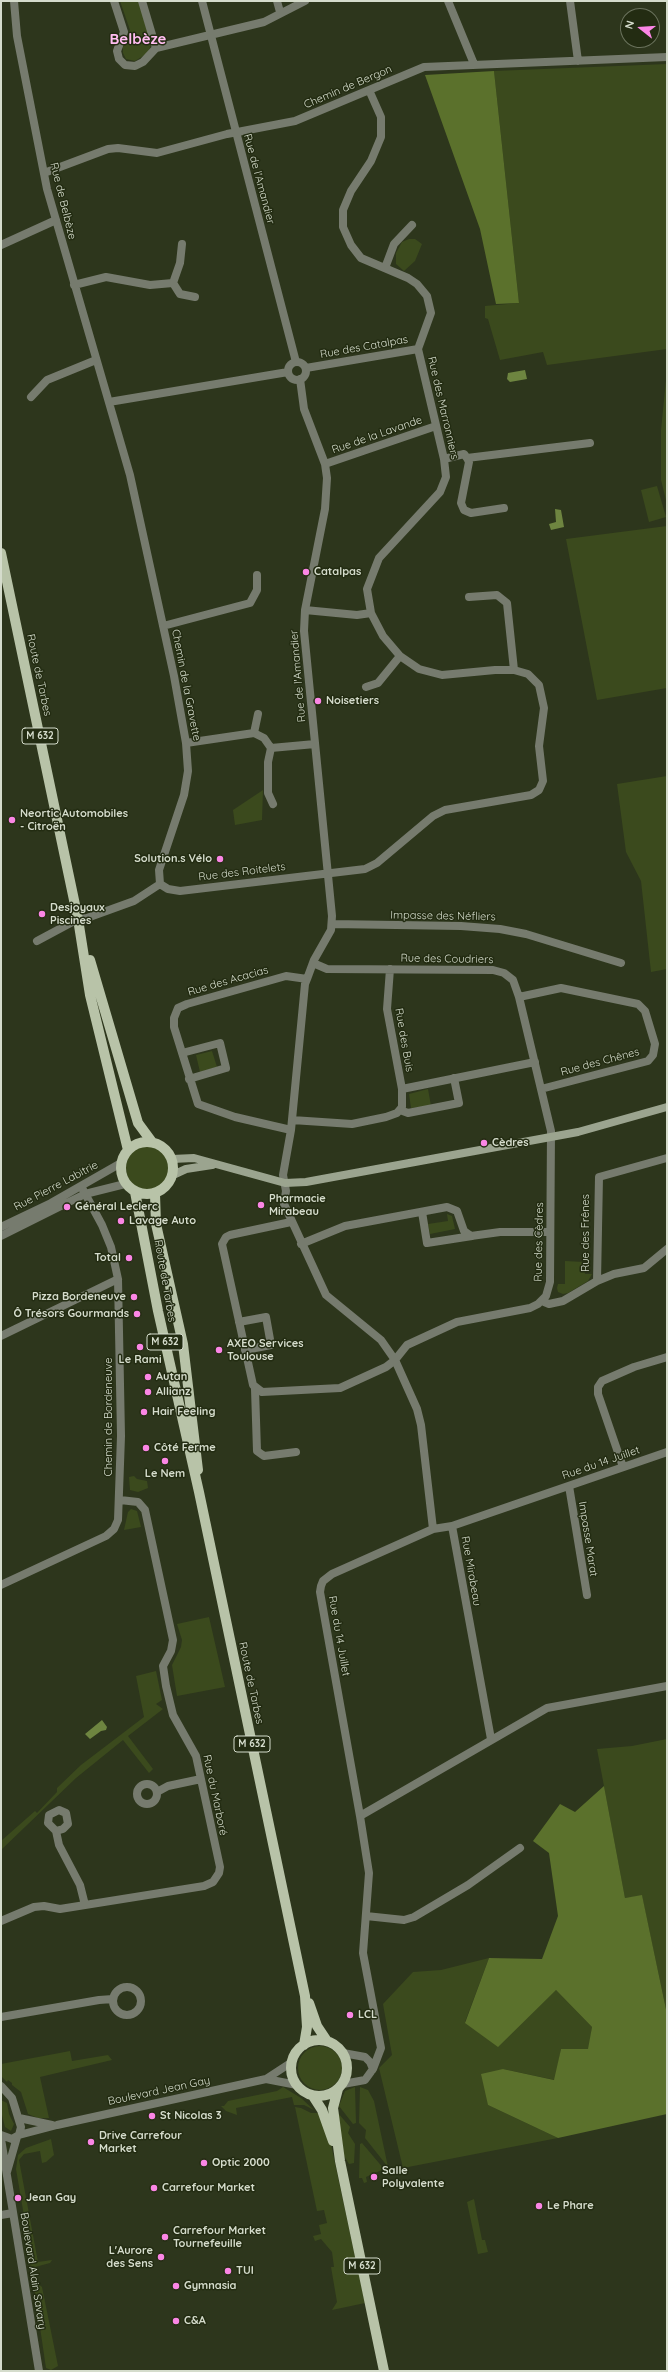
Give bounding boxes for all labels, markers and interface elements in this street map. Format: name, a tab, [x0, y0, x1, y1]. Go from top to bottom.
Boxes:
north arrow	[620, 8, 660, 48]
text: N	[622, 19, 637, 31]
district label: Belbèze	[110, 30, 166, 48]
street label: Chemin de Bergon	[302, 62, 394, 112]
street label: Rue de l'Amandier	[241, 132, 277, 226]
street label: Rue de Belbèze	[47, 161, 79, 241]
street label: Rue des Catalpas	[319, 333, 409, 361]
street label: Rue des Marronniers	[425, 355, 461, 461]
street label: Rue de la Lavande	[330, 413, 424, 457]
place label: Catalpas	[314, 565, 361, 579]
marker: Catalpas	[301, 567, 311, 577]
street label: Chemin de la Gravette	[169, 628, 203, 742]
street label: Rue de l'Amandier	[287, 629, 309, 723]
street label: Route de Tarbes	[24, 633, 54, 717]
place label: Noisetiers	[326, 694, 379, 708]
marker: Noisetiers	[313, 696, 323, 706]
road number: M 632	[22, 728, 58, 744]
place label: Neortic Automobiles - Citroën	[20, 807, 128, 833]
marker: Neortic Automobiles - Citroën	[7, 815, 17, 825]
place label: Solution.s Vélo	[134, 852, 212, 866]
marker: Solution.s Vélo	[215, 854, 225, 864]
street label: Rue des Roitelets	[198, 860, 286, 884]
place label: Desjoyaux Piscines	[50, 901, 105, 927]
street label: Impasse des Néfliers	[390, 908, 496, 924]
marker: Desjoyaux Piscines	[37, 909, 47, 919]
street label: Rue des Coudriers	[401, 952, 493, 966]
street label: Rue des Acacias	[186, 963, 270, 999]
street label: Rue des Buis	[392, 1007, 416, 1073]
street label: Rue des Chênes	[559, 1045, 641, 1079]
place label: Cèdres	[492, 1136, 529, 1150]
marker: Cèdres	[479, 1138, 489, 1148]
street label: Rue Pierre Labitrie	[12, 1158, 100, 1214]
place label: Pharmacie Mirabeau	[269, 1192, 326, 1218]
street label: Rue des Frênes	[579, 1194, 593, 1272]
place label: Général Leclerc	[75, 1200, 158, 1214]
marker: Pharmacie Mirabeau	[256, 1200, 266, 1210]
marker: Général Leclerc	[62, 1202, 72, 1212]
street label: Rue des Cèdres	[532, 1202, 546, 1282]
place label: Lavage Auto	[129, 1214, 196, 1228]
marker: Lavage Auto	[116, 1216, 126, 1226]
street label: Route de Tarbes	[151, 1239, 179, 1323]
place label: Total	[94, 1251, 121, 1265]
marker: Total	[124, 1253, 134, 1263]
place label: Pizza Bordeneuve	[32, 1290, 126, 1304]
marker: Pizza Bordeneuve	[129, 1292, 139, 1302]
place label: Ô Trésors Gourmands	[13, 1307, 129, 1321]
marker: Ô Trésors Gourmands	[132, 1309, 142, 1319]
road number: M 632	[147, 1334, 183, 1350]
place label: AXEO Services Toulouse	[227, 1337, 304, 1363]
marker: Le Rami	[135, 1342, 145, 1352]
marker: AXEO Services Toulouse	[214, 1345, 224, 1355]
place label: Le Rami	[119, 1353, 161, 1367]
street label: Chemin de Bordeneuve	[102, 1358, 116, 1476]
place label: Autan	[156, 1370, 187, 1384]
marker: Autan	[143, 1372, 153, 1382]
place label: Allianz	[156, 1385, 190, 1399]
marker: Allianz	[143, 1387, 153, 1397]
place label: Hair Feeling	[152, 1405, 215, 1419]
marker: Hair Feeling	[139, 1407, 149, 1417]
place label: Côté Ferme	[154, 1441, 216, 1455]
marker: Côté Ferme	[141, 1443, 151, 1453]
street label: Rue du 14 Juillet	[560, 1444, 642, 1482]
marker: Le Nem	[160, 1456, 170, 1466]
place label: Le Nem	[145, 1467, 185, 1481]
street label: Impasse Marat	[576, 1500, 600, 1578]
street label: Rue Mirabeau	[458, 1535, 484, 1607]
street label: Rue du 14 Juillet	[325, 1595, 353, 1677]
street label: Route de Tarbes	[236, 1641, 266, 1725]
road number: M 632	[234, 1736, 270, 1752]
street label: Rue du Marboré	[200, 1753, 230, 1837]
place label: LCL	[358, 2008, 377, 2022]
marker: LCL	[345, 2010, 355, 2020]
street label: Boulevard Jean Gay	[107, 2074, 211, 2108]
place label: St Nicolas 3	[160, 2109, 222, 2123]
marker: St Nicolas 3	[147, 2111, 157, 2121]
place label: Drive Carrefour Market	[99, 2129, 182, 2155]
marker: Drive Carrefour Market	[86, 2137, 96, 2147]
place label: Optic 2000	[212, 2156, 270, 2170]
marker: Optic 2000	[199, 2158, 209, 2168]
place label: Salle Polyvalente	[382, 2164, 445, 2190]
marker: Salle Polyvalente	[369, 2172, 379, 2182]
place label: Carrefour Market	[162, 2181, 255, 2195]
marker: Carrefour Market	[149, 2183, 159, 2193]
place label: Jean Gay	[26, 2191, 76, 2205]
marker: Jean Gay	[13, 2193, 23, 2203]
place label: Le Phare	[547, 2199, 594, 2213]
marker: Le Phare	[534, 2201, 544, 2211]
street label: Boulevard Alain Savary	[17, 2211, 49, 2331]
place label: Carrefour Market Tournefeuille	[173, 2224, 266, 2250]
marker: Carrefour Market Tournefeuille	[160, 2232, 170, 2242]
place label: L'Aurore des Sens	[106, 2244, 153, 2270]
marker: L'Aurore des Sens	[156, 2252, 166, 2262]
road number: M 632	[344, 2258, 380, 2274]
place label: TUI	[236, 2264, 254, 2278]
marker: TUI	[223, 2266, 233, 2276]
place label: Gymnasia	[184, 2279, 237, 2293]
marker: Gymnasia	[171, 2281, 181, 2291]
place label: C&A	[184, 2314, 206, 2328]
marker: C&A	[171, 2316, 181, 2326]

